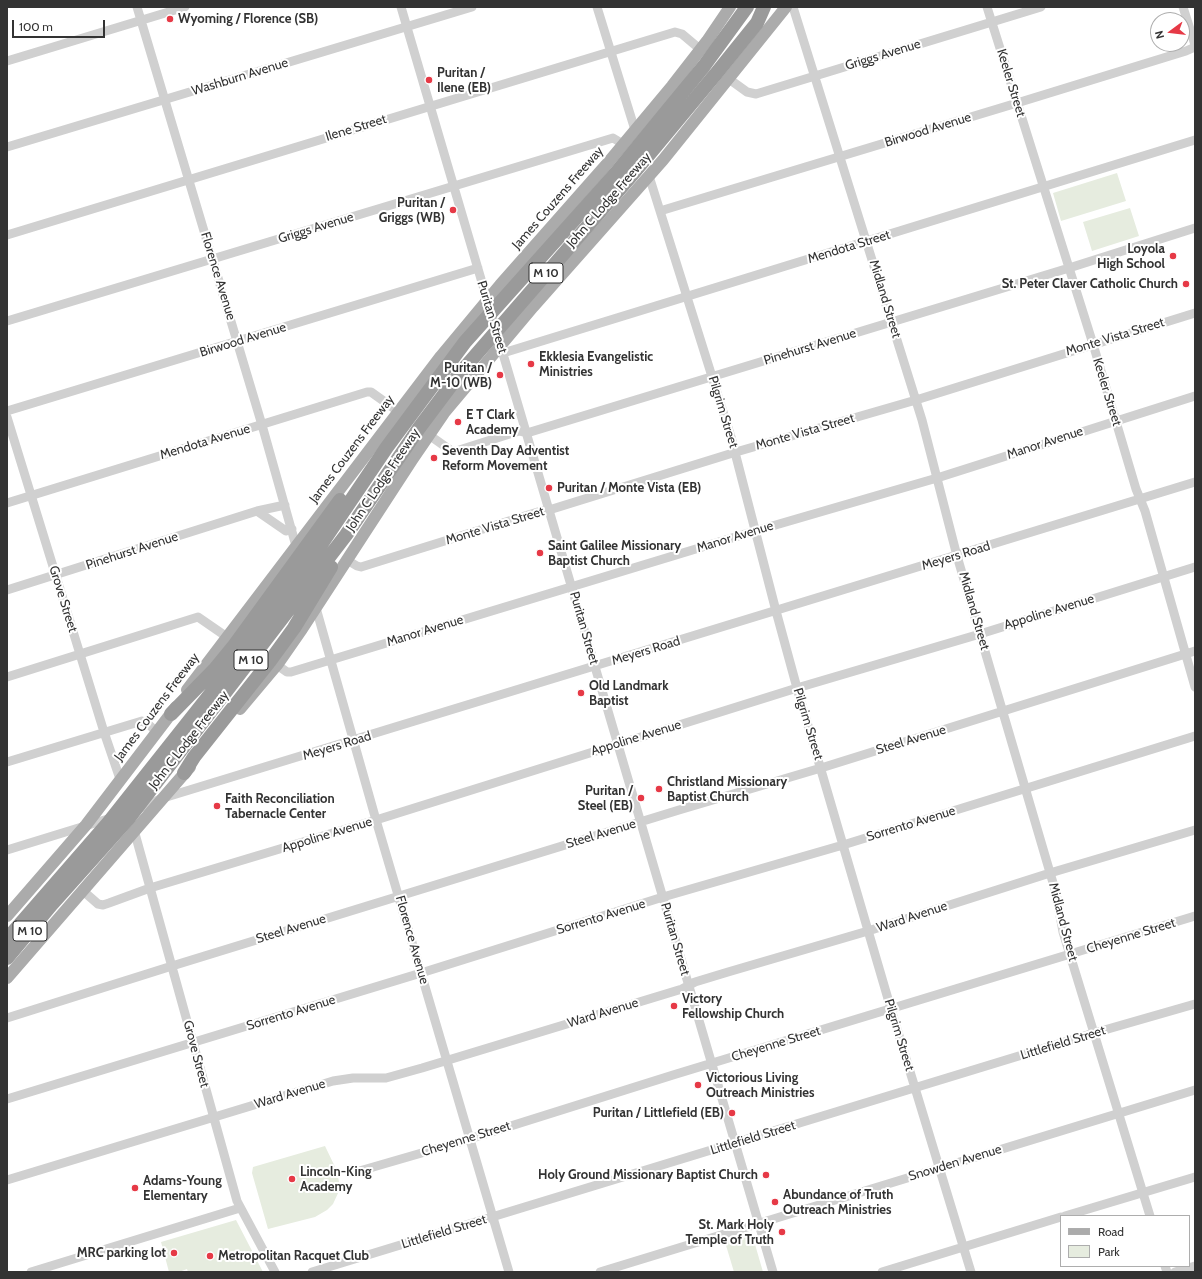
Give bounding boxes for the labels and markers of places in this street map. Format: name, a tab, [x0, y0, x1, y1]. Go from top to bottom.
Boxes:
place label: Wyoming / Florence (SB)	[178, 11, 318, 27]
marker: Wyoming / Florence (SB)	[165, 14, 175, 24]
place label: Puritan / Ilene (EB)	[437, 65, 491, 96]
marker: Puritan / Ilene (EB)	[424, 75, 434, 85]
place label: Puritan / Griggs (WB)	[379, 195, 445, 226]
marker: Puritan / Griggs (WB)	[448, 205, 458, 215]
place label: Loyola High School	[1097, 241, 1165, 272]
marker: Loyola High School	[1168, 251, 1178, 261]
place label: St. Peter Claver Catholic Church	[1002, 276, 1178, 292]
marker: St. Peter Claver Catholic Church	[1181, 279, 1191, 289]
place label: Ekklesia Evangelistic Ministries	[539, 349, 653, 380]
marker: Ekklesia Evangelistic Ministries	[526, 359, 536, 369]
place label: Puritan / M-10 (WB)	[430, 360, 492, 391]
marker: Puritan / M-10 (WB)	[495, 370, 505, 380]
place label: E T Clark Academy	[466, 407, 519, 438]
marker: E T Clark Academy	[453, 417, 463, 427]
place label: Seventh Day Adventist Reform Movement	[442, 443, 569, 474]
marker: Seventh Day Adventist Reform Movement	[429, 453, 439, 463]
place label: Puritan / Monte Vista (EB)	[557, 480, 701, 496]
marker: Puritan / Monte Vista (EB)	[544, 483, 554, 493]
place label: Saint Galilee Missionary Baptist Church	[548, 538, 681, 569]
marker: Saint Galilee Missionary Baptist Church	[535, 548, 545, 558]
place label: Old Landmark Baptist	[589, 678, 668, 709]
marker: Old Landmark Baptist	[576, 688, 586, 698]
place label: Christland Missionary Baptist Church	[667, 774, 787, 805]
place label: Puritan / Steel (EB)	[578, 783, 633, 814]
marker: Christland Missionary Baptist Church	[654, 784, 664, 794]
place label: Faith Reconciliation Tabernacle Center	[225, 791, 335, 822]
marker: Puritan / Steel (EB)	[636, 793, 646, 803]
marker: Faith Reconciliation Tabernacle Center	[212, 801, 222, 811]
place label: Victory Fellowship Church	[682, 991, 784, 1022]
marker: Victory Fellowship Church	[669, 1001, 679, 1011]
place label: Victorious Living Outreach Ministries	[706, 1070, 814, 1101]
marker: Victorious Living Outreach Ministries	[693, 1080, 703, 1090]
place label: Puritan / Littlefield (EB)	[593, 1105, 724, 1121]
marker: Puritan / Littlefield (EB)	[727, 1108, 737, 1118]
place label: Lincoln-King Academy	[300, 1164, 371, 1195]
place label: Holy Ground Missionary Baptist Church	[538, 1167, 758, 1183]
marker: Holy Ground Missionary Baptist Church	[761, 1170, 771, 1180]
place label: Adams-Young Elementary	[143, 1173, 222, 1204]
marker: Lincoln-King Academy	[287, 1174, 297, 1184]
marker: Adams-Young Elementary	[130, 1183, 140, 1193]
place label: Abundance of Truth Outreach Ministries	[783, 1187, 893, 1218]
marker: Abundance of Truth Outreach Ministries	[770, 1197, 780, 1207]
place label: St. Mark Holy Temple of Truth	[685, 1217, 774, 1248]
marker: St. Mark Holy Temple of Truth	[777, 1227, 787, 1237]
place label: MRC parking lot	[77, 1245, 166, 1261]
marker: MRC parking lot	[169, 1248, 179, 1258]
place label: Metropolitan Racquet Club	[218, 1248, 369, 1264]
marker: Metropolitan Racquet Club	[205, 1251, 215, 1261]

